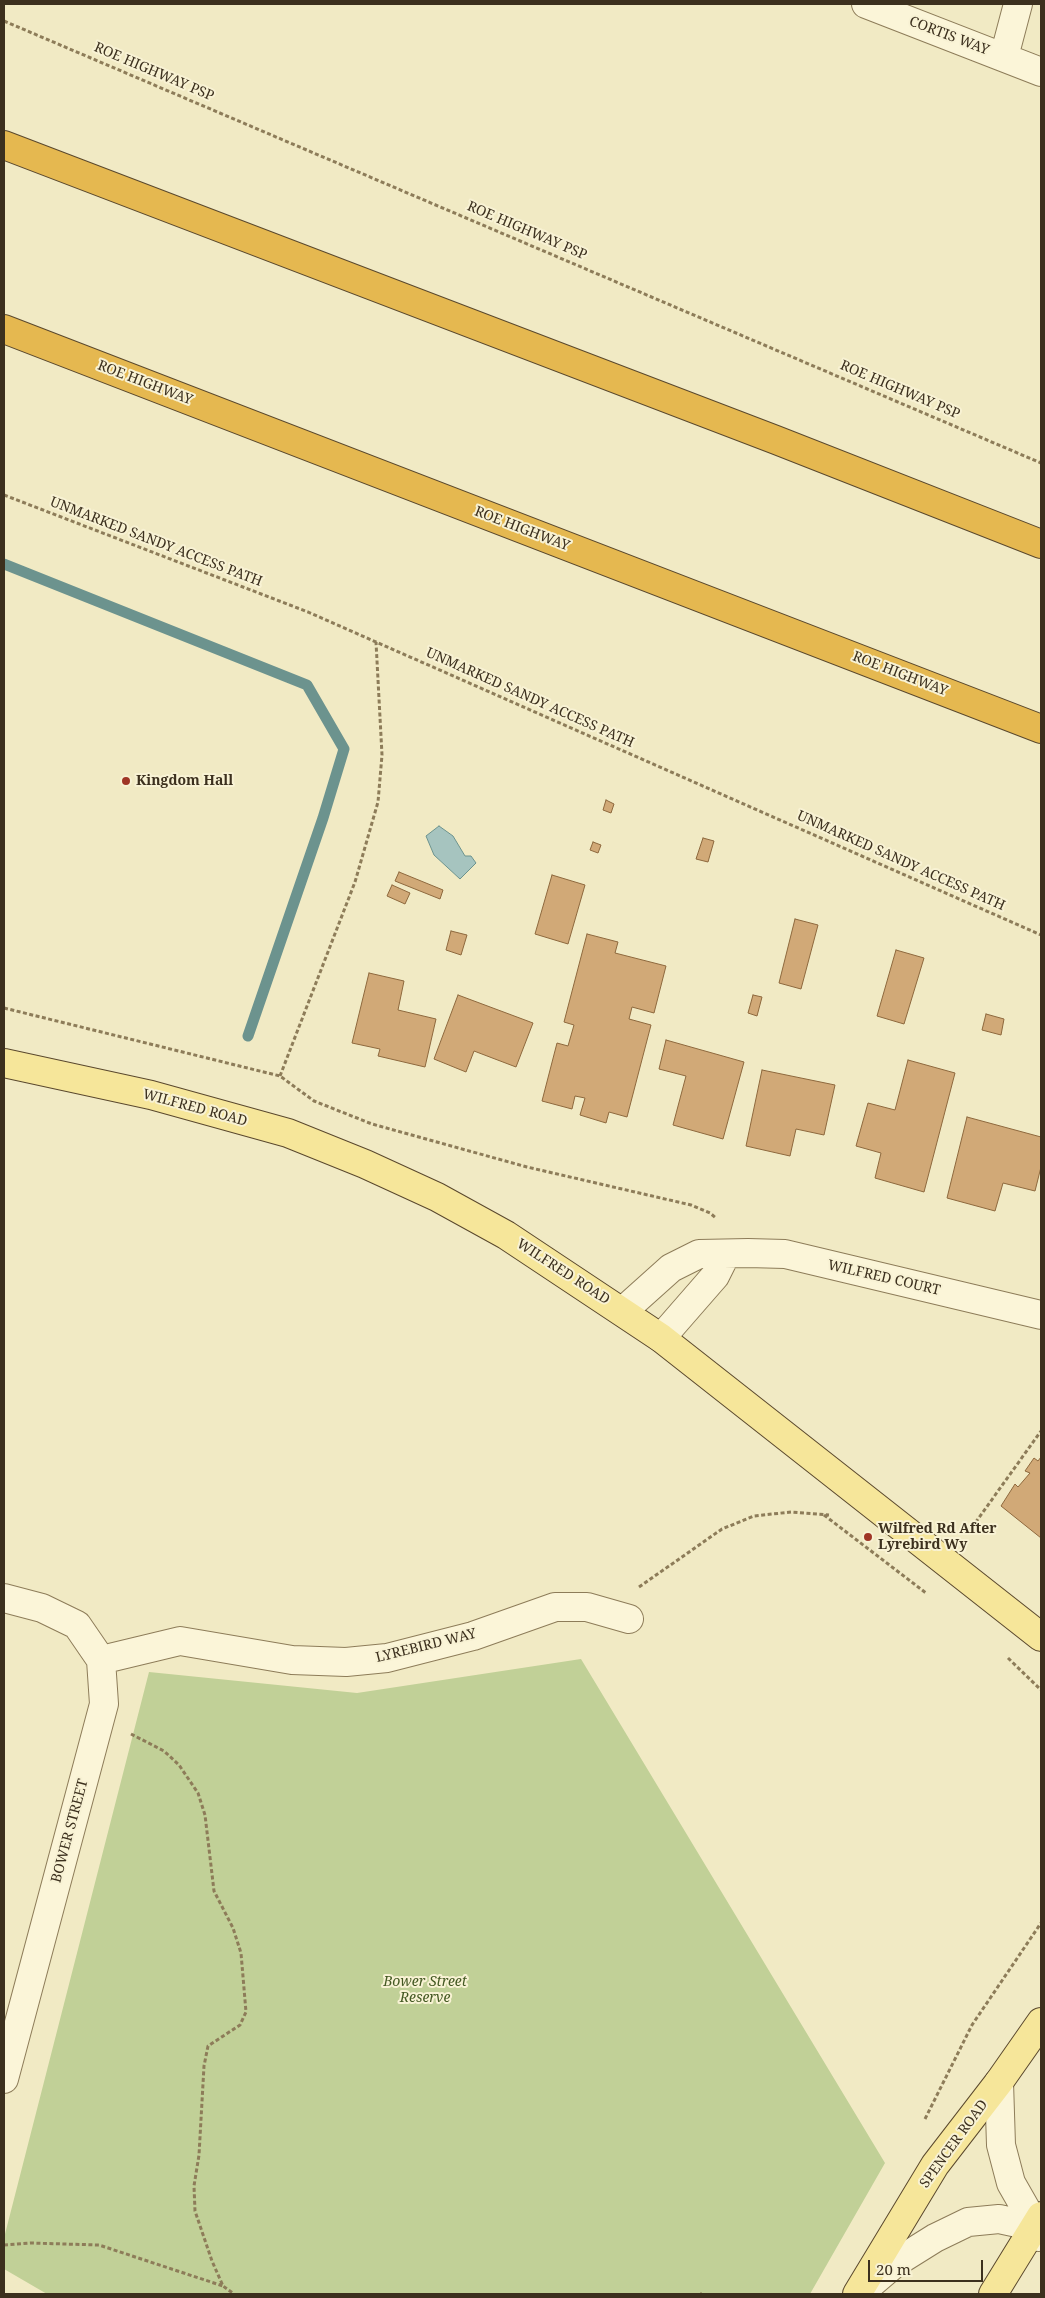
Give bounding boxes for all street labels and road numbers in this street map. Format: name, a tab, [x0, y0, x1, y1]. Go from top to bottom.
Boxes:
street label: CORTIS WAY	[907, 13, 991, 59]
street label: ROE HIGHWAY PSP	[92, 39, 216, 105]
street label: ROE HIGHWAY PSP	[465, 198, 589, 264]
street label: ROE HIGHWAY	[95, 357, 195, 409]
street label: ROE HIGHWAY PSP	[838, 357, 962, 423]
street label: UNMARKED SANDY ACCESS PATH	[47, 494, 265, 590]
street label: ROE HIGHWAY	[472, 503, 572, 555]
street label: UNMARKED SANDY ACCESS PATH	[423, 644, 637, 752]
street label: ROE HIGHWAY	[850, 648, 950, 700]
street label: UNMARKED SANDY ACCESS PATH	[794, 807, 1008, 915]
street label: WILFRED ROAD	[141, 1086, 249, 1130]
street label: WILFRED ROAD	[513, 1236, 613, 1308]
street label: WILFRED COURT	[826, 1257, 942, 1299]
street label: LYREBIRD WAY	[374, 1625, 478, 1667]
street label: BOWER STREET	[48, 1777, 92, 1885]
street label: SPENCER ROAD	[916, 2097, 992, 2191]

